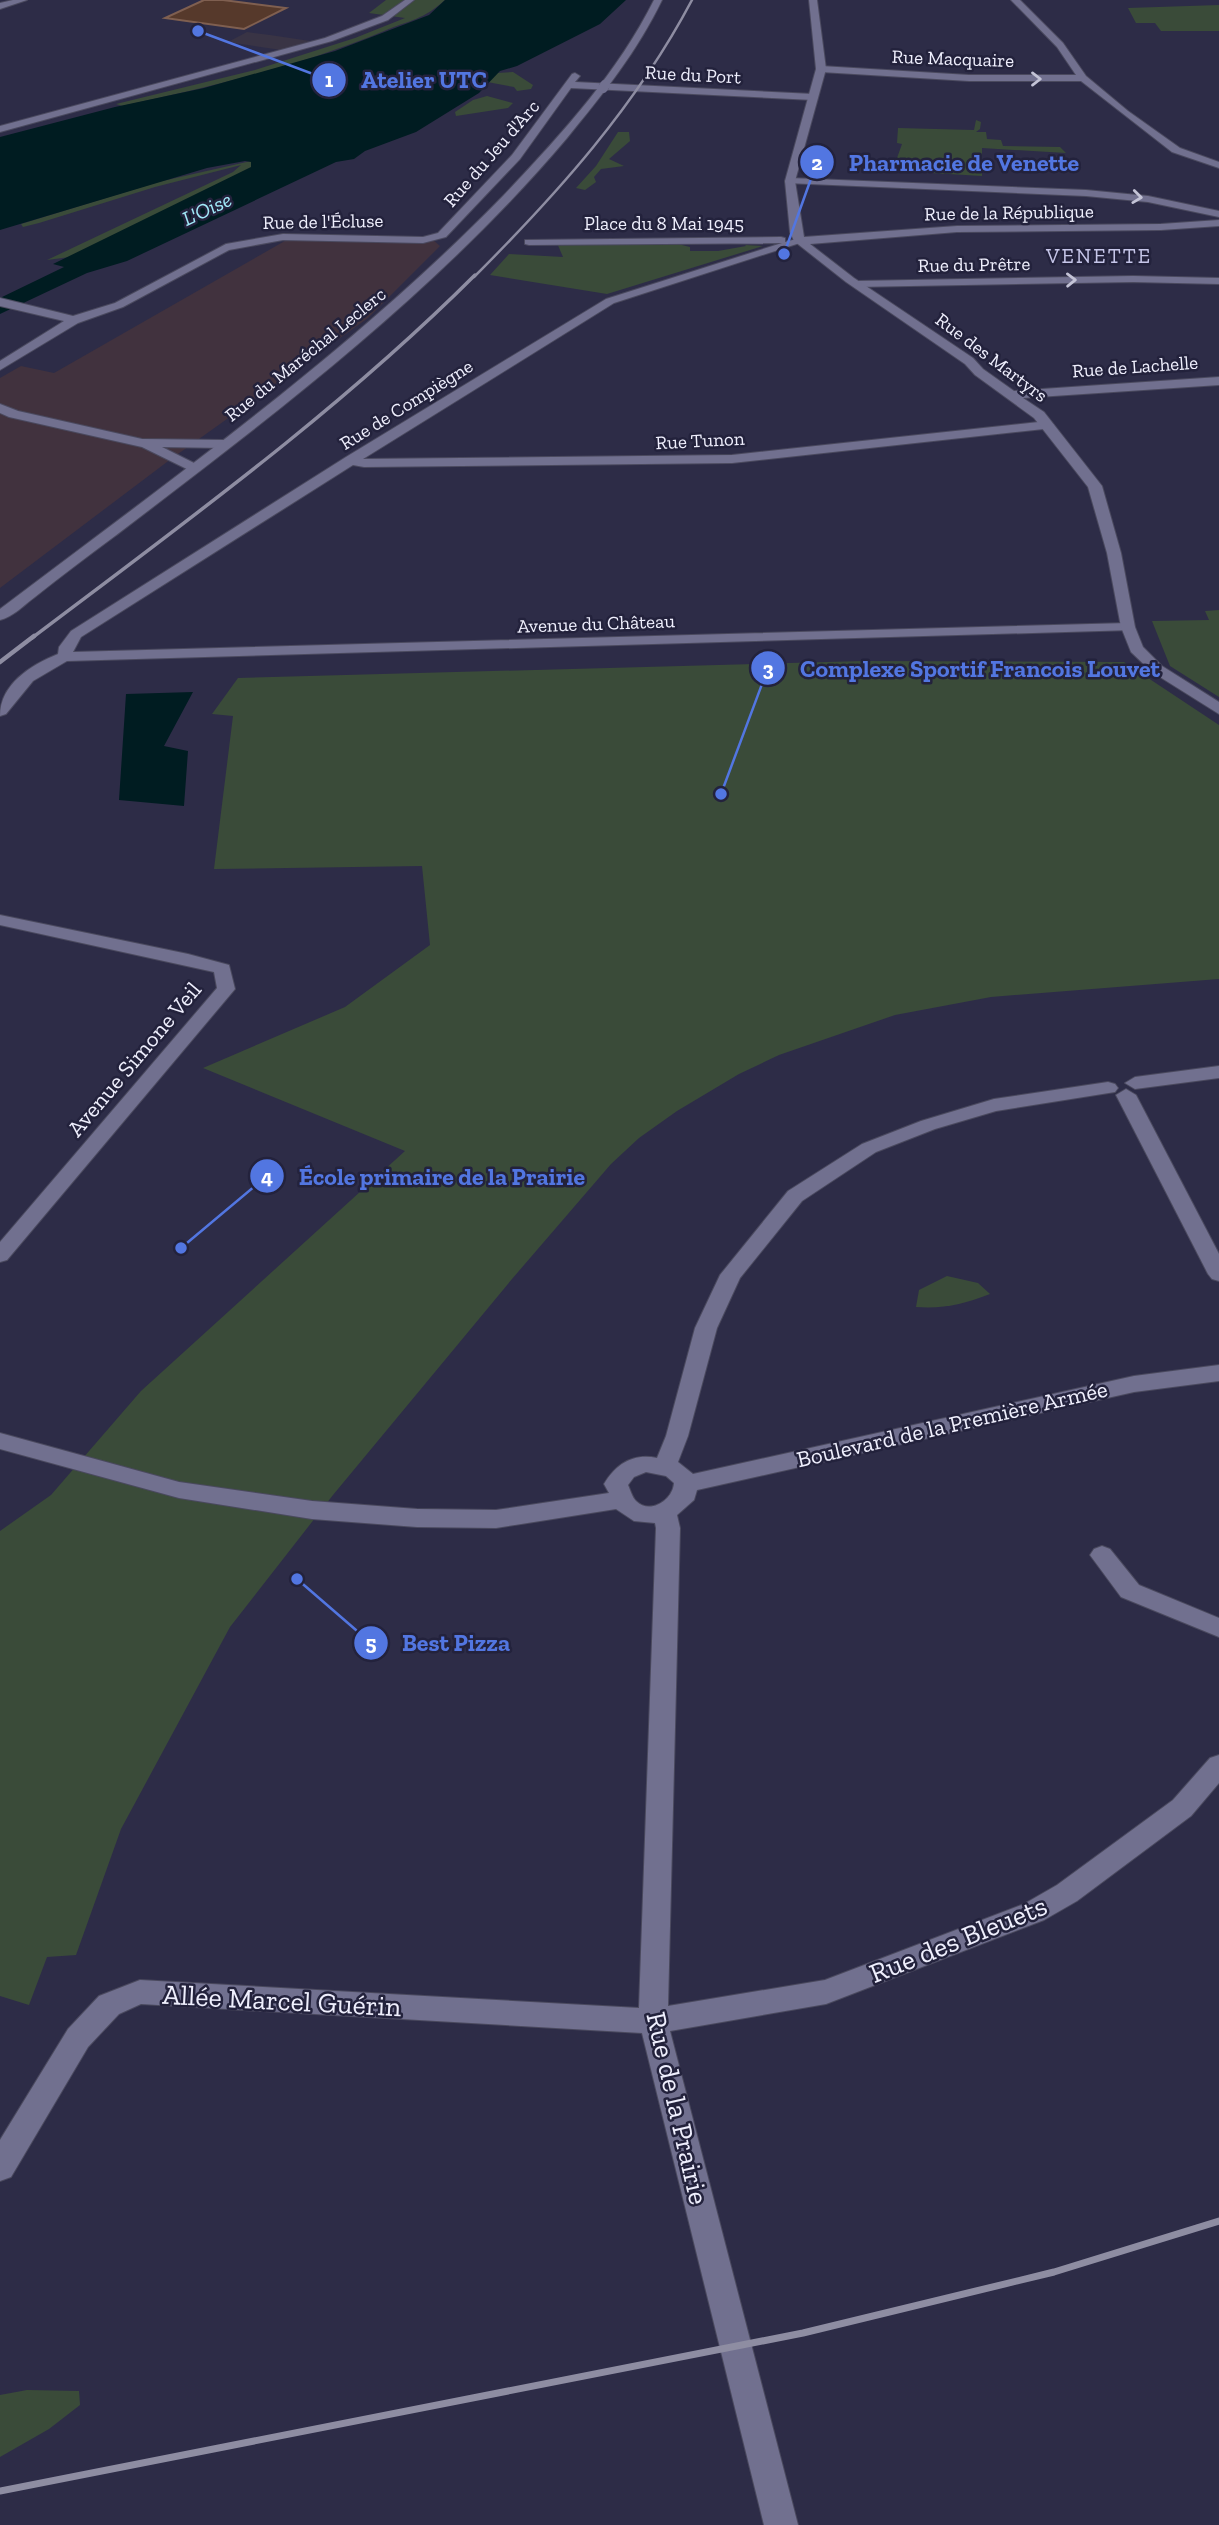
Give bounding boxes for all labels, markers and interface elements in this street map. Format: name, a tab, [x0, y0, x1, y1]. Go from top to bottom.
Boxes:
street label: Rue Macquaire	[891, 45, 1015, 72]
callout: Atelier UTC	[312, 58, 501, 103]
street label: Rue du Port	[644, 60, 742, 89]
text: Atelier UTC	[361, 65, 487, 94]
text: 1	[325, 67, 334, 92]
one-way arrow	[1031, 71, 1042, 87]
street label: Rue du Jeu d'Arc	[439, 95, 544, 212]
callout: Pharmacie de Venette	[800, 140, 1094, 185]
text: Pharmacie de Venette	[849, 148, 1080, 177]
text: 2	[811, 150, 823, 175]
water label: L'Oise	[178, 186, 236, 231]
one-way arrow	[1132, 190, 1143, 205]
street label: Rue de la République	[924, 200, 1094, 225]
street label: Rue de l'Écluse	[262, 209, 384, 234]
street label: Place du 8 Mai 1945	[584, 212, 744, 235]
district label: VENETTE	[1045, 243, 1152, 268]
street label: Rue du Prêtre	[917, 252, 1031, 277]
one-way arrow	[1067, 272, 1077, 288]
street label: Rue du Maréchal Leclerc	[220, 282, 391, 426]
street label: Rue des Martyrs	[931, 308, 1052, 407]
street label: Rue de Lachelle	[1071, 351, 1199, 382]
street label: Rue de Compiègne	[335, 354, 477, 455]
street label: Rue Tunon	[655, 427, 745, 454]
street label: Avenue du Château	[517, 609, 676, 638]
callout: Complexe Sportif Francois Louvet	[751, 646, 1174, 691]
text: Complexe Sportif Francois Louvet	[800, 654, 1160, 683]
text: 3	[762, 656, 774, 681]
street label: Avenue Simone Veil	[61, 976, 207, 1142]
callout: École primaire de la Prairie	[250, 1154, 599, 1199]
text: École primaire de la Prairie	[299, 1162, 586, 1191]
text: 4	[261, 1164, 273, 1189]
street label: Boulevard de la Première Armée	[794, 1375, 1110, 1473]
callout: Best Pizza	[353, 1620, 524, 1665]
text: Best Pizza	[402, 1628, 510, 1657]
text: 5	[366, 1630, 377, 1655]
street label: Rue des Bleuets	[865, 1889, 1052, 1990]
street label: Allée Marcel Guérin	[162, 1978, 402, 2023]
street label: Rue de la Prairie	[639, 2009, 716, 2208]

